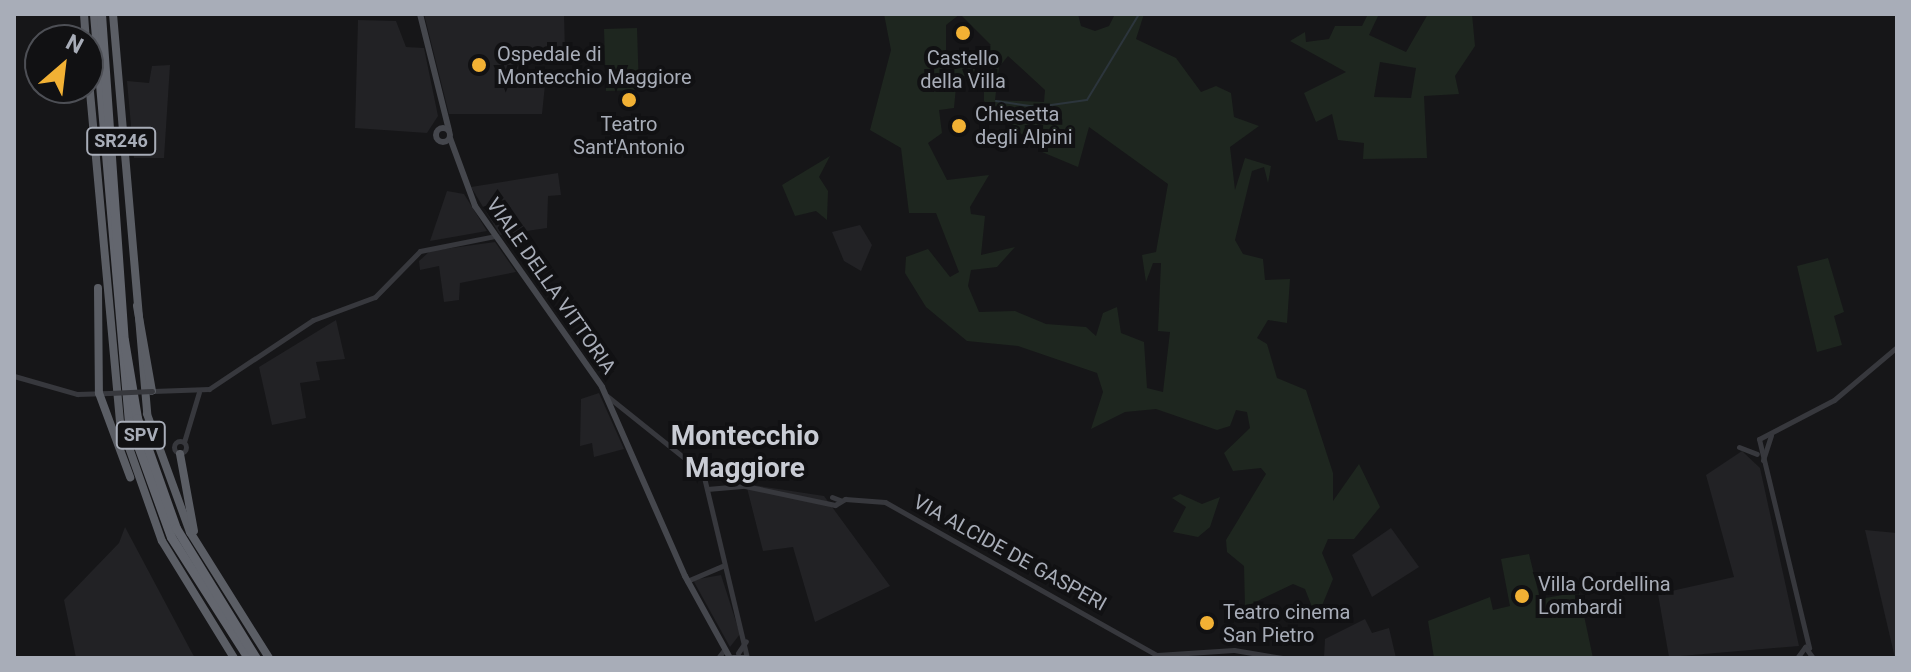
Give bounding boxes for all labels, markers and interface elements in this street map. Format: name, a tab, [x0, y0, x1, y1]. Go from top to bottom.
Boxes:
north arrow	[24, 24, 104, 104]
marker: Castello della Villa	[954, 24, 972, 42]
text: N	[62, 29, 87, 59]
place label: Ospedale di Montecchio Maggiore	[497, 42, 692, 89]
place label: Castello della Villa	[920, 46, 1006, 93]
marker: Ospedale di Montecchio Maggiore	[468, 54, 490, 76]
marker: Teatro Sant'Antonio	[620, 91, 638, 109]
place label: Chiesetta degli Alpini	[975, 102, 1073, 149]
place label: Teatro Sant'Antonio	[573, 112, 685, 159]
marker: Chiesetta degli Alpini	[950, 117, 968, 135]
road number: SR246	[85, 127, 157, 155]
street label: VIALE DELLA VITTORIA	[481, 193, 621, 379]
district label: Montecchio Maggiore	[671, 419, 819, 485]
road number: SPV	[115, 421, 167, 449]
street label: VIA ALCIDE DE GASPERI	[909, 490, 1111, 616]
place label: Villa Cordellina Lombardi	[1538, 572, 1671, 619]
marker: Villa Cordellina Lombardi	[1513, 587, 1531, 605]
place label: Teatro cinema San Pietro	[1223, 600, 1350, 647]
marker: Teatro cinema San Pietro	[1198, 614, 1216, 632]

